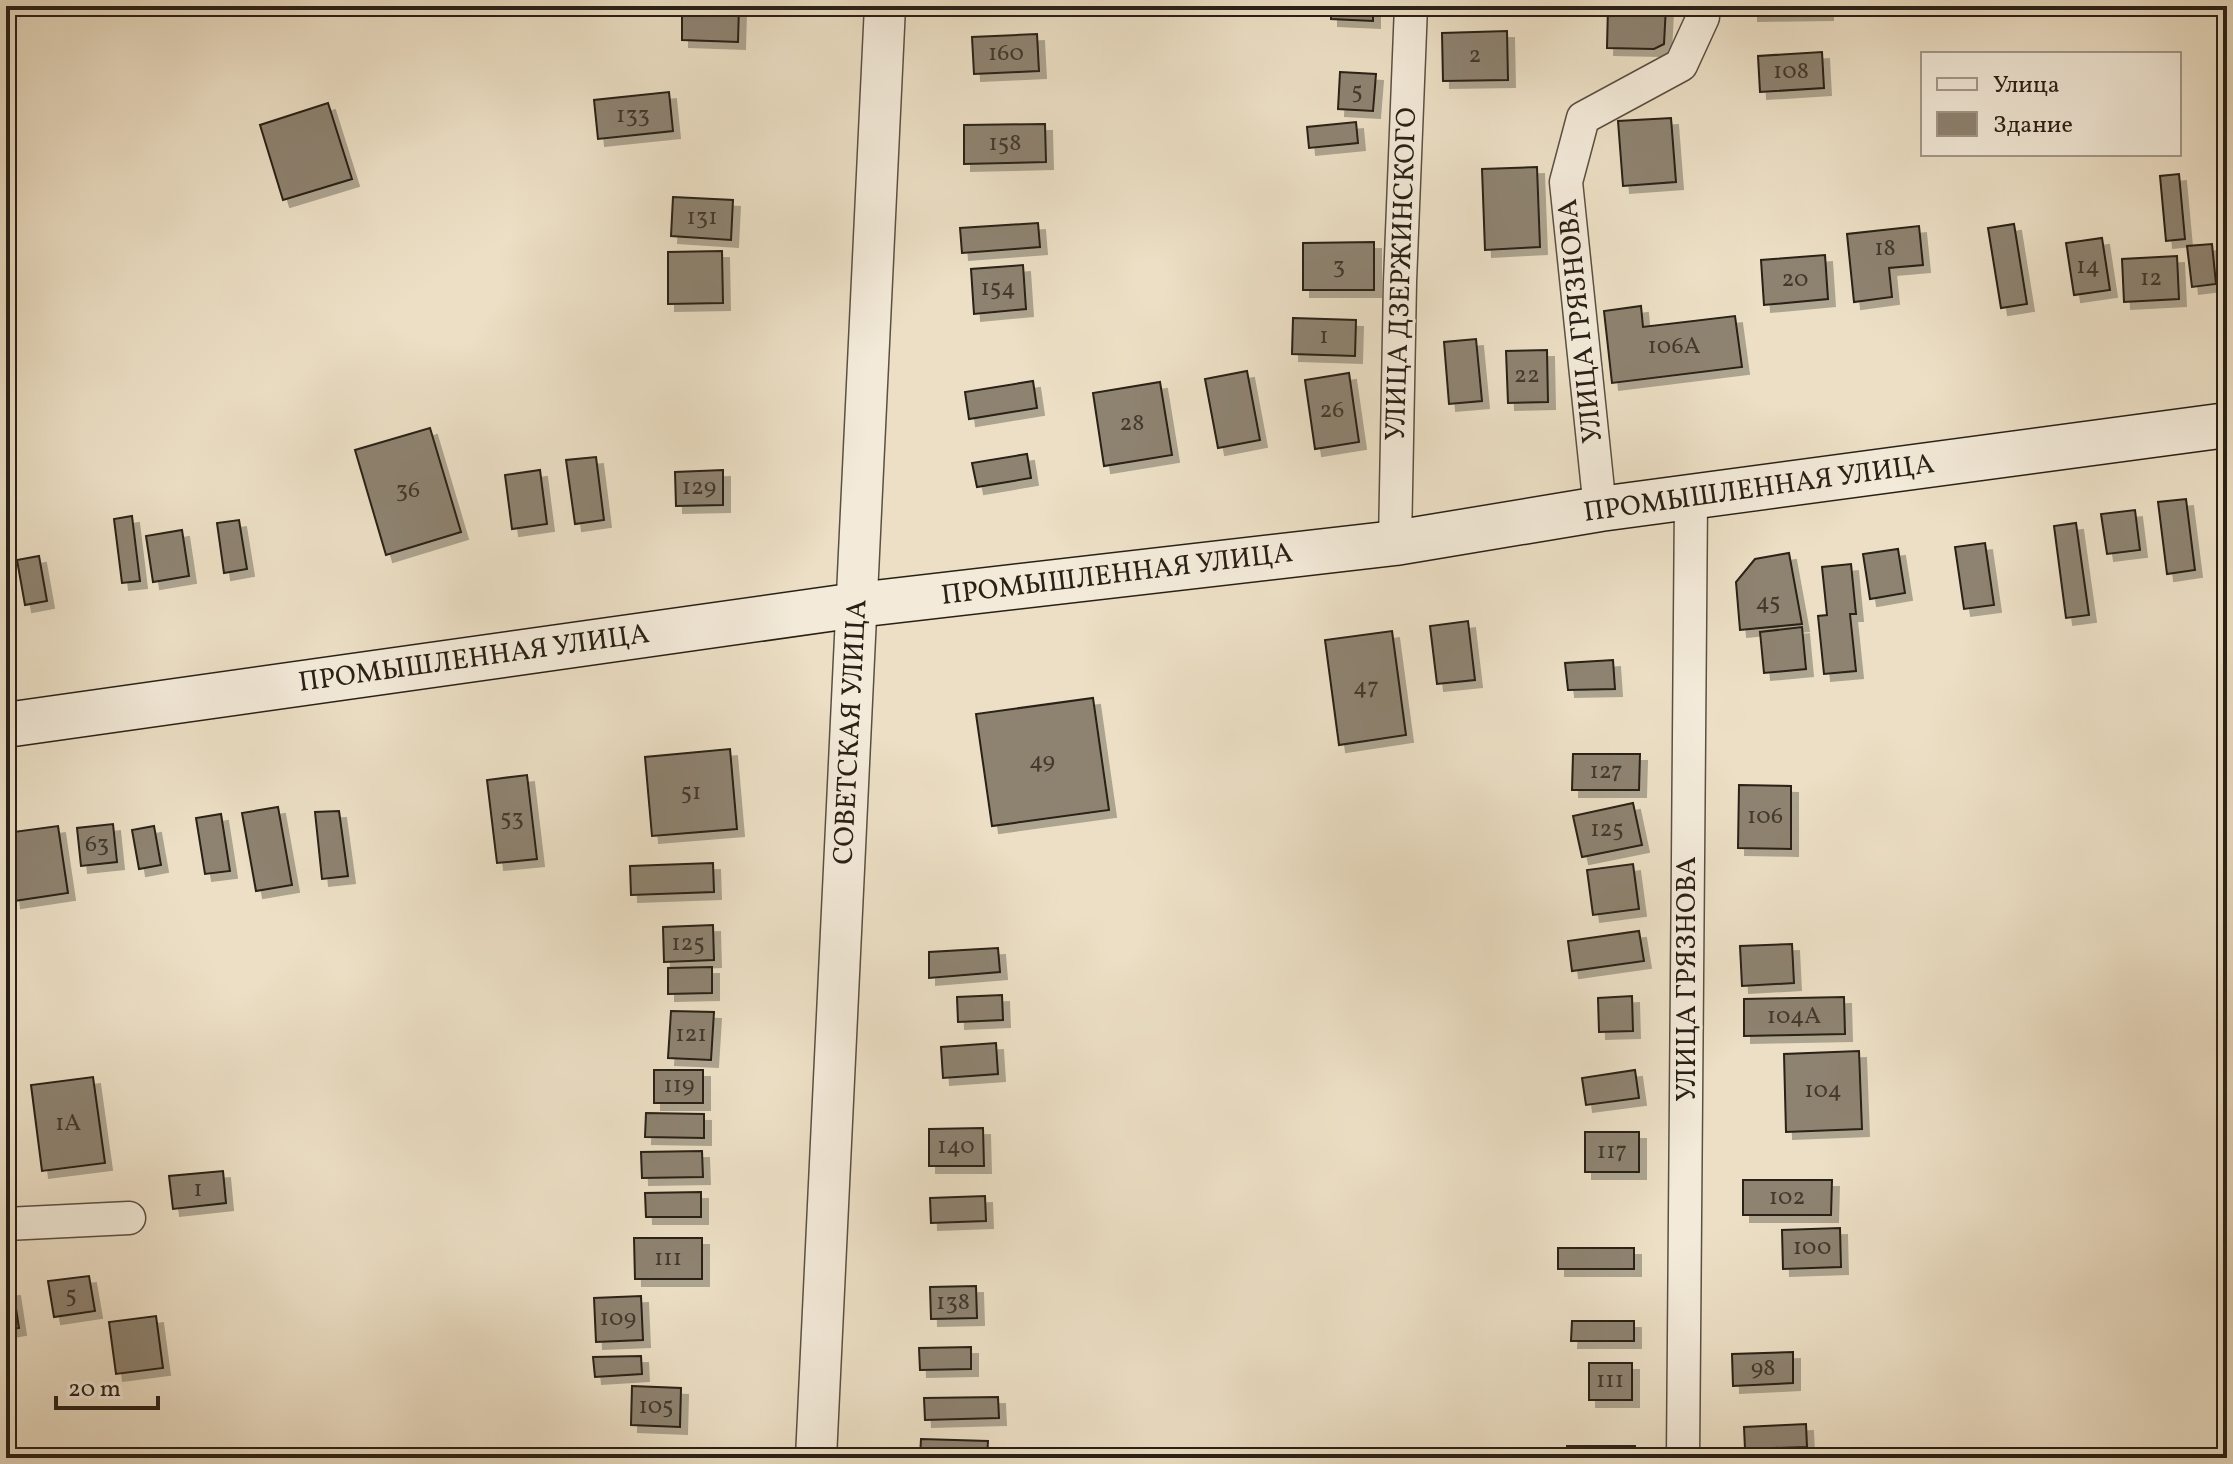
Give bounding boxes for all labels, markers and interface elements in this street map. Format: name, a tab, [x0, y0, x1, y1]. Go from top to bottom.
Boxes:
house number: 160	[988, 37, 1024, 71]
house number: 2	[1469, 39, 1481, 73]
legend	[1921, 52, 2181, 156]
house number: 108	[1773, 55, 1809, 89]
text: Улица	[1993, 69, 2060, 103]
house number: 5	[1351, 75, 1363, 109]
house number: 133	[616, 99, 650, 133]
street label: УЛИЦА ДЗЕРЖИНСКОГО	[1377, 107, 1427, 441]
text: Здание	[1993, 109, 2073, 143]
house number: 158	[988, 127, 1022, 161]
street label: УЛИЦА ГРЯЗНОВА	[1549, 197, 1613, 445]
house number: 131	[687, 201, 717, 235]
house number: 18	[1874, 232, 1896, 266]
house number: 3	[1333, 250, 1345, 284]
house number: 14	[2076, 250, 2100, 284]
house number: 12	[2140, 262, 2162, 296]
house number: 20	[1781, 263, 1809, 297]
house number: 154	[980, 272, 1016, 306]
house number: 1	[1319, 320, 1329, 354]
house number: 106А	[1647, 330, 1701, 364]
house number: 22	[1514, 359, 1540, 393]
house number: 26	[1319, 394, 1345, 428]
house number: 28	[1119, 407, 1145, 441]
street label: ПРОМЫШЛЕННАЯ УЛИЦА	[1581, 445, 1937, 533]
house number: 129	[682, 471, 716, 505]
house number: 36	[396, 474, 420, 508]
street label: ПРОМЫШЛЕННАЯ УЛИЦА	[939, 534, 1295, 616]
house number: 45	[1755, 586, 1781, 620]
street label: СОВЕТСКАЯ УЛИЦА	[825, 598, 877, 866]
street label: ПРОМЫШЛЕННАЯ УЛИЦА	[296, 615, 652, 703]
house number: 47	[1353, 671, 1379, 705]
house number: 49	[1029, 745, 1055, 779]
house number: 127	[1589, 755, 1623, 789]
house number: 51	[681, 776, 701, 810]
house number: 106	[1747, 800, 1783, 834]
house number: 53	[500, 802, 524, 836]
house number: 125	[1590, 813, 1624, 847]
house number: 63	[85, 828, 109, 862]
street label: УЛИЦА ГРЯЗНОВА	[1668, 856, 1707, 1102]
house number: 125	[671, 927, 705, 961]
house number: 104А	[1767, 1000, 1821, 1034]
house number: 121	[675, 1018, 707, 1052]
house number: 119	[663, 1069, 695, 1103]
house number: 104	[1804, 1074, 1842, 1108]
house number: 1А	[55, 1107, 81, 1141]
house number: 140	[937, 1130, 975, 1164]
house number: 117	[1597, 1135, 1627, 1169]
house number: 1	[193, 1173, 203, 1207]
house number: 102	[1769, 1181, 1805, 1215]
house number: 100	[1793, 1231, 1831, 1265]
house number: 111	[654, 1242, 682, 1276]
house number: 5	[65, 1279, 77, 1313]
house number: 138	[936, 1286, 970, 1320]
house number: 109	[600, 1302, 636, 1336]
house number: 98	[1751, 1352, 1775, 1386]
scale bar	[56, 1360, 158, 1410]
house number: 111	[1596, 1364, 1624, 1398]
text: 20 m	[68, 1373, 121, 1407]
house number: 105	[638, 1390, 674, 1424]

